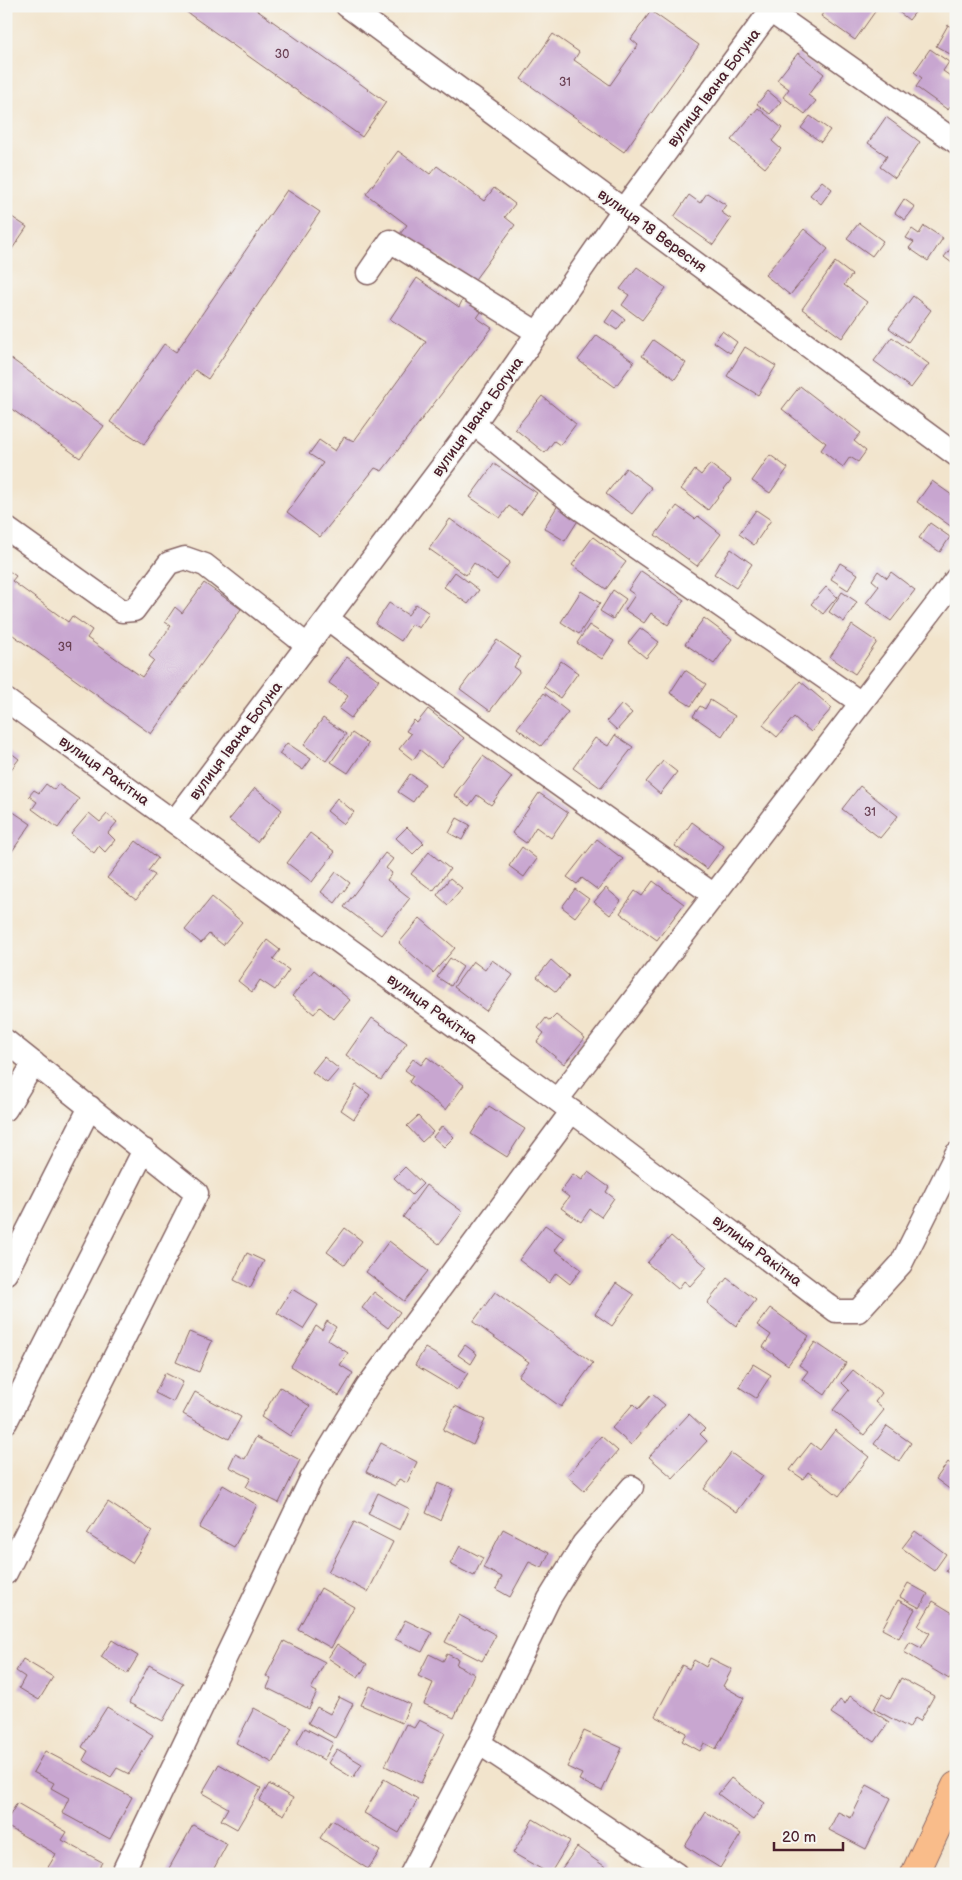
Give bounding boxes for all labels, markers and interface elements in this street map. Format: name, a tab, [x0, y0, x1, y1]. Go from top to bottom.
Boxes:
street label: вулиця Івана Богуна	[663, 25, 765, 151]
house number: 30	[275, 47, 289, 62]
house number: 31	[559, 75, 571, 90]
street label: вулиця 18 Вересня	[594, 185, 710, 277]
street label: вулиця Івана Богуна	[428, 353, 528, 481]
house number: 39	[58, 640, 72, 655]
street label: вулиця Івана Богуна	[185, 678, 287, 804]
street label: вулиця Ракітна	[55, 732, 153, 810]
house number: 31	[864, 805, 876, 820]
street label: вулиця Ракітна	[383, 970, 481, 1048]
street label: вулиця Ракітна	[708, 1211, 806, 1291]
scale bar	[774, 1820, 843, 1852]
text: 20 m	[782, 1828, 816, 1847]

